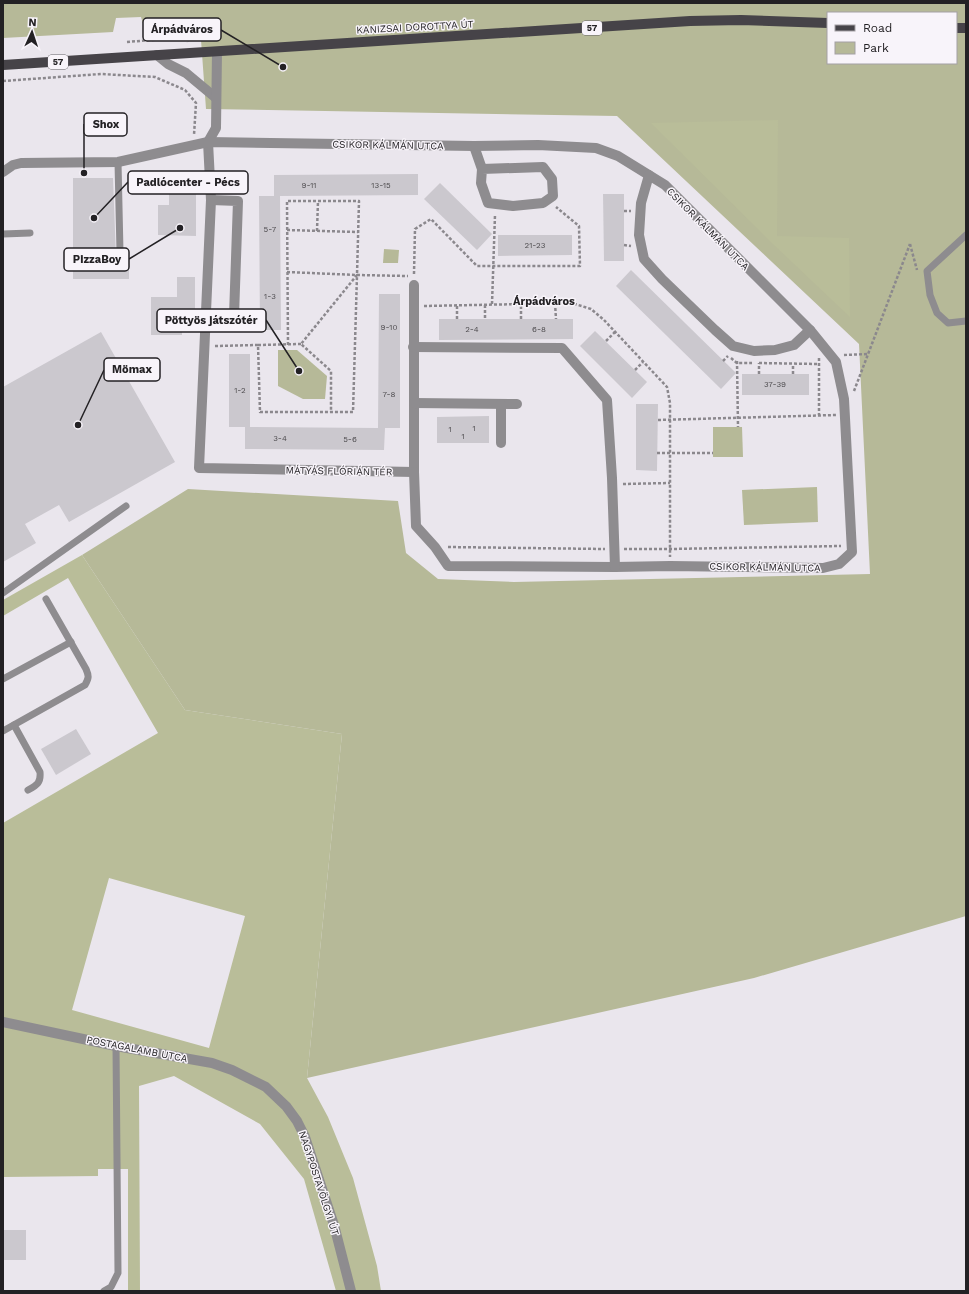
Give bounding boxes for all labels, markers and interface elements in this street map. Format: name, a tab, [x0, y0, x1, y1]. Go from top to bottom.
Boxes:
north arrow	[12, 12, 52, 52]
legend	[827, 12, 957, 64]
text: N	[28, 16, 37, 29]
callout: Árpádváros	[143, 18, 221, 41]
street label: KANIZSAI DOROTTYA ÚT	[356, 18, 474, 36]
road number: 57	[582, 21, 602, 35]
text: Road	[863, 21, 892, 35]
text: Árpádváros	[151, 23, 213, 36]
text: Park	[863, 41, 889, 55]
road number: 57	[48, 55, 68, 69]
callout: Shox	[84, 113, 127, 136]
text: Shox	[93, 118, 120, 131]
street label: CSIKOR KÁLMÁN UTCA	[332, 139, 444, 151]
callout: Padlócenter - Pécs	[128, 171, 248, 194]
text: Padlócenter - Pécs	[136, 176, 240, 189]
house number: 9-11	[302, 181, 316, 190]
house number: 13-15	[371, 181, 391, 190]
street label: CSIKOR KÁLMÁN UTCA	[665, 186, 752, 273]
house number: 5-7	[264, 225, 277, 234]
house number: 21-23	[525, 241, 546, 250]
callout: PizzaBoy	[64, 248, 129, 271]
text: PizzaBoy	[73, 253, 122, 266]
house number: 1-3	[264, 292, 276, 301]
district label: Árpádváros	[513, 295, 575, 308]
callout: Pöttyös játszótér	[157, 309, 266, 332]
text: Pöttyös játszótér	[165, 314, 258, 327]
house number: 9-10	[381, 323, 397, 332]
house number: 2-4	[465, 325, 479, 334]
house number: 6-8	[532, 325, 546, 334]
callout: Mömax	[104, 358, 160, 381]
text: Mömax	[112, 363, 152, 376]
house number: 37-39	[764, 380, 786, 389]
house number: 1-2	[234, 386, 246, 395]
house number: 7-8	[382, 390, 396, 399]
house number: 1	[472, 424, 476, 433]
house number: 1	[448, 425, 452, 434]
house number: 1	[461, 432, 465, 441]
house number: 3-4	[273, 434, 287, 443]
house number: 5-6	[343, 435, 357, 444]
street label: MÁTYÁS FLÓRIÁN TÉR	[286, 465, 393, 477]
street label: CSIKOR KÁLMÁN UTCA	[709, 561, 821, 573]
street label: POSTAGALAMB UTCA	[86, 1034, 189, 1064]
street label: NAGYPOSTAVÖLGYI ÚT	[297, 1130, 341, 1236]

